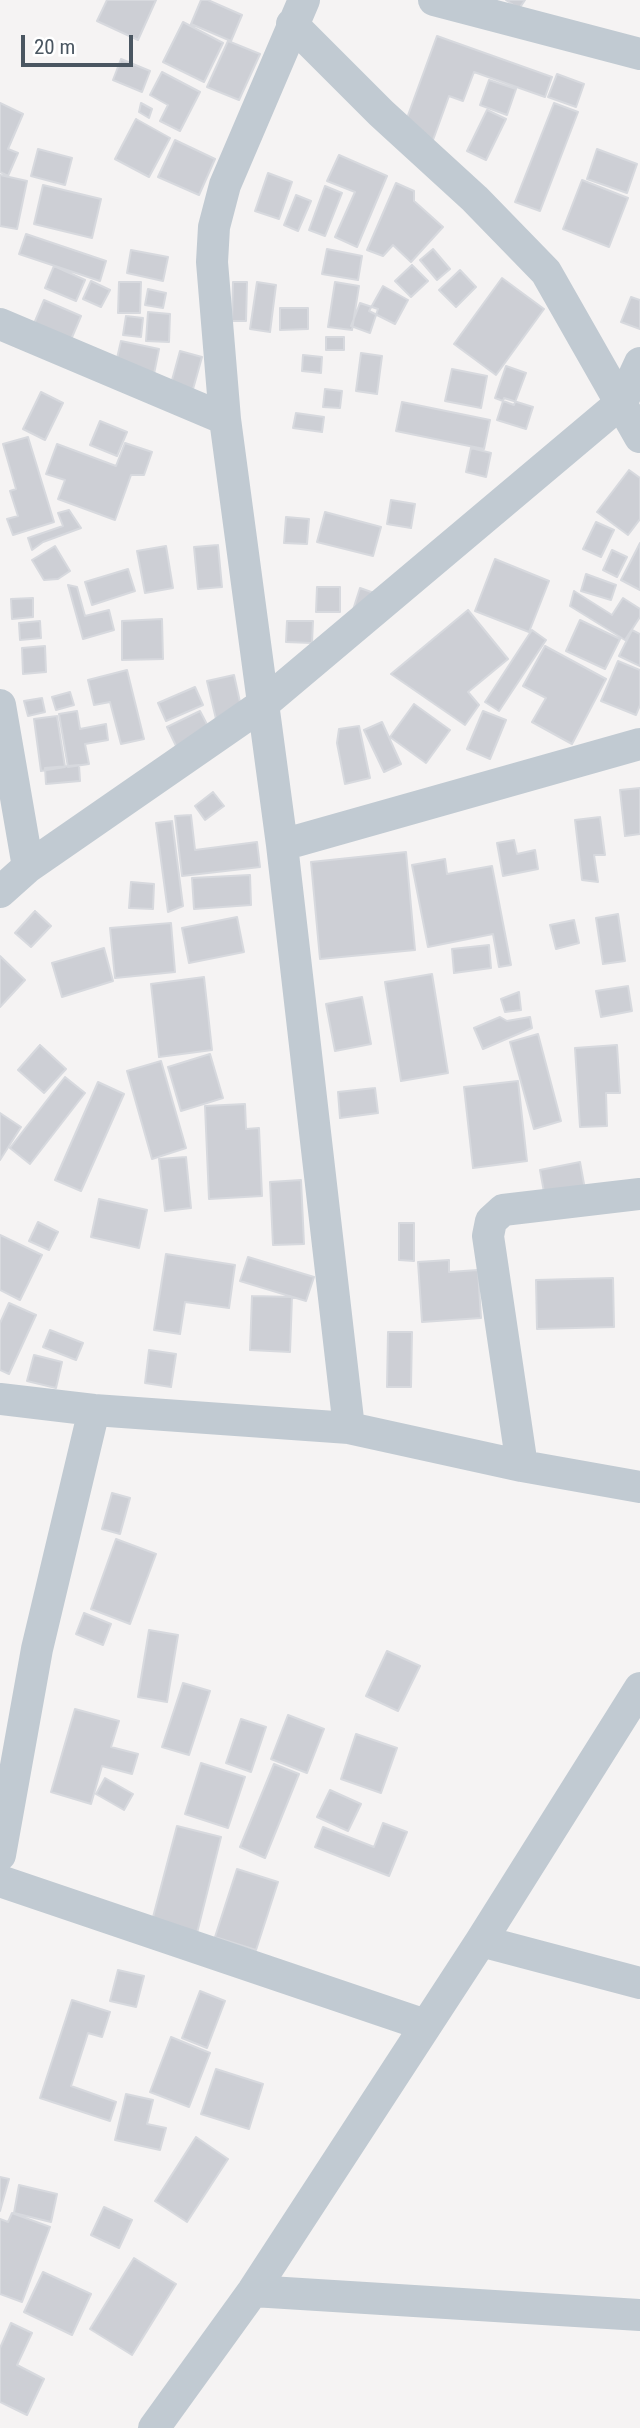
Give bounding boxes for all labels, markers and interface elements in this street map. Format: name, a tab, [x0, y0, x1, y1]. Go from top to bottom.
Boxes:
scale bar	[24, 21, 136, 65]
text: 20 m	[34, 35, 75, 59]

